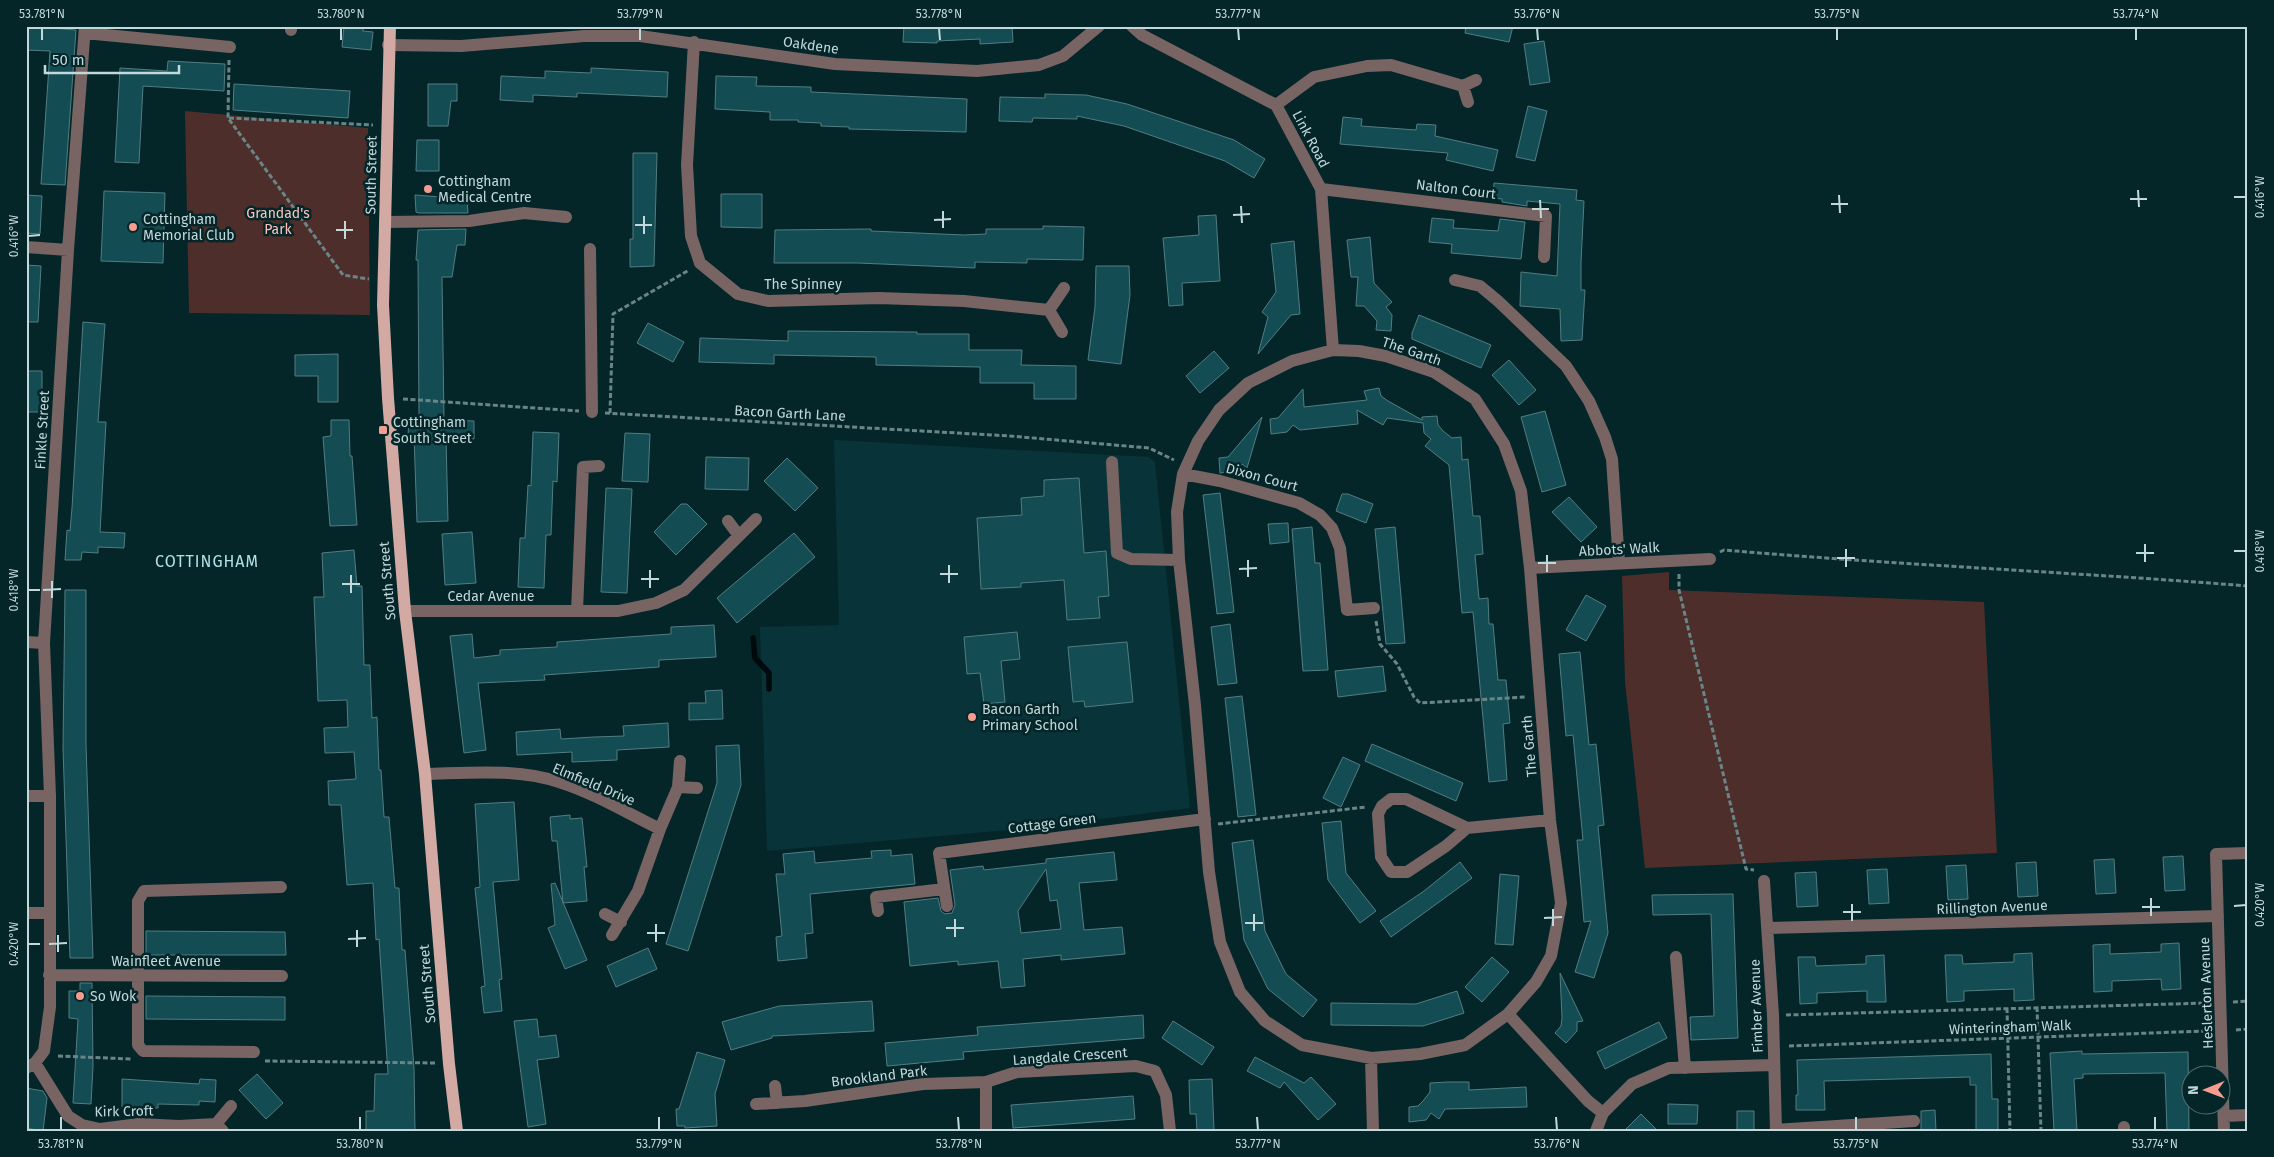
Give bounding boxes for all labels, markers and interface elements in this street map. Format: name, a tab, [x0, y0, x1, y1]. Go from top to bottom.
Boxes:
text: 53.781°N	[19, 7, 65, 21]
text: 53.780°N	[317, 7, 365, 21]
text: 53.779°N	[617, 7, 663, 21]
text: 53.778°N	[916, 7, 962, 21]
text: 53.777°N	[1215, 7, 1261, 21]
text: 53.776°N	[1514, 7, 1560, 21]
text: 53.775°N	[1814, 7, 1860, 21]
text: 53.774°N	[2113, 7, 2159, 21]
street label: Oakdene	[782, 33, 840, 58]
scale bar	[45, 42, 179, 74]
text: 50 m	[52, 51, 85, 69]
street label: Link Road	[1288, 108, 1333, 171]
street label: South Street	[362, 134, 381, 215]
place label: Cottingham Medical Centre	[438, 173, 532, 206]
street label: Nalton Court	[1415, 176, 1498, 203]
text: 0.416°W	[2253, 176, 2267, 218]
marker: Cottingham Medical Centre	[422, 183, 434, 195]
park label: Grandad's Park	[246, 205, 310, 238]
place label: Cottingham Memorial Club	[143, 211, 235, 244]
text: 0.416°W	[7, 215, 21, 257]
marker: Cottingham Memorial Club	[127, 221, 139, 233]
street label: The Spinney	[764, 276, 842, 293]
street label: The Garth	[1380, 333, 1444, 370]
street label: Finkle Street	[32, 389, 53, 470]
street label: Bacon Garth Lane	[734, 402, 846, 425]
place label: Cottingham South Street	[393, 414, 473, 447]
marker: Cottingham South Street	[377, 424, 389, 436]
street label: Dixon Court	[1224, 460, 1301, 496]
text: 0.418°W	[2253, 529, 2267, 572]
street label: Abbots' Walk	[1578, 539, 1661, 560]
street label: South Street	[376, 540, 399, 621]
district label: COTTINGHAM	[155, 552, 259, 571]
text: 0.418°W	[7, 568, 21, 611]
street label: Cedar Avenue	[448, 588, 534, 605]
place label: Bacon Garth Primary School	[982, 701, 1078, 734]
marker: Bacon Garth Primary School	[966, 711, 978, 723]
street label: The Garth	[1518, 714, 1541, 778]
street label: Elmfield Drive	[550, 759, 638, 810]
street label: Cottage Green	[1007, 810, 1097, 837]
text: 0.420°W	[2253, 883, 2267, 927]
street label: Rillington Avenue	[1936, 897, 2048, 918]
text: 0.420°W	[7, 922, 21, 966]
street label: Heslerton Avenue	[2196, 937, 2217, 1049]
street label: South Street	[416, 943, 439, 1024]
street label: Wainfleet Avenue	[111, 953, 221, 970]
street label: Fimber Avenue	[1746, 959, 1767, 1053]
place label: So Wok	[90, 988, 137, 1005]
marker: So Wok	[74, 990, 86, 1002]
street label: Winteringham Walk	[1949, 1017, 2072, 1038]
street label: Langdale Crescent	[1012, 1044, 1129, 1069]
street label: Brookland Park	[830, 1062, 929, 1091]
north arrow	[2182, 1064, 2232, 1114]
text: N	[2185, 1085, 2202, 1095]
street label: Kirk Croft	[94, 1102, 155, 1121]
text: 53.781°N	[38, 1137, 84, 1151]
text: 53.780°N	[336, 1137, 384, 1151]
text: 53.779°N	[636, 1137, 682, 1151]
text: 53.778°N	[936, 1137, 982, 1151]
text: 53.777°N	[1235, 1137, 1281, 1151]
text: 53.776°N	[1534, 1137, 1580, 1151]
text: 53.775°N	[1833, 1137, 1879, 1151]
text: 53.774°N	[2132, 1137, 2178, 1151]

